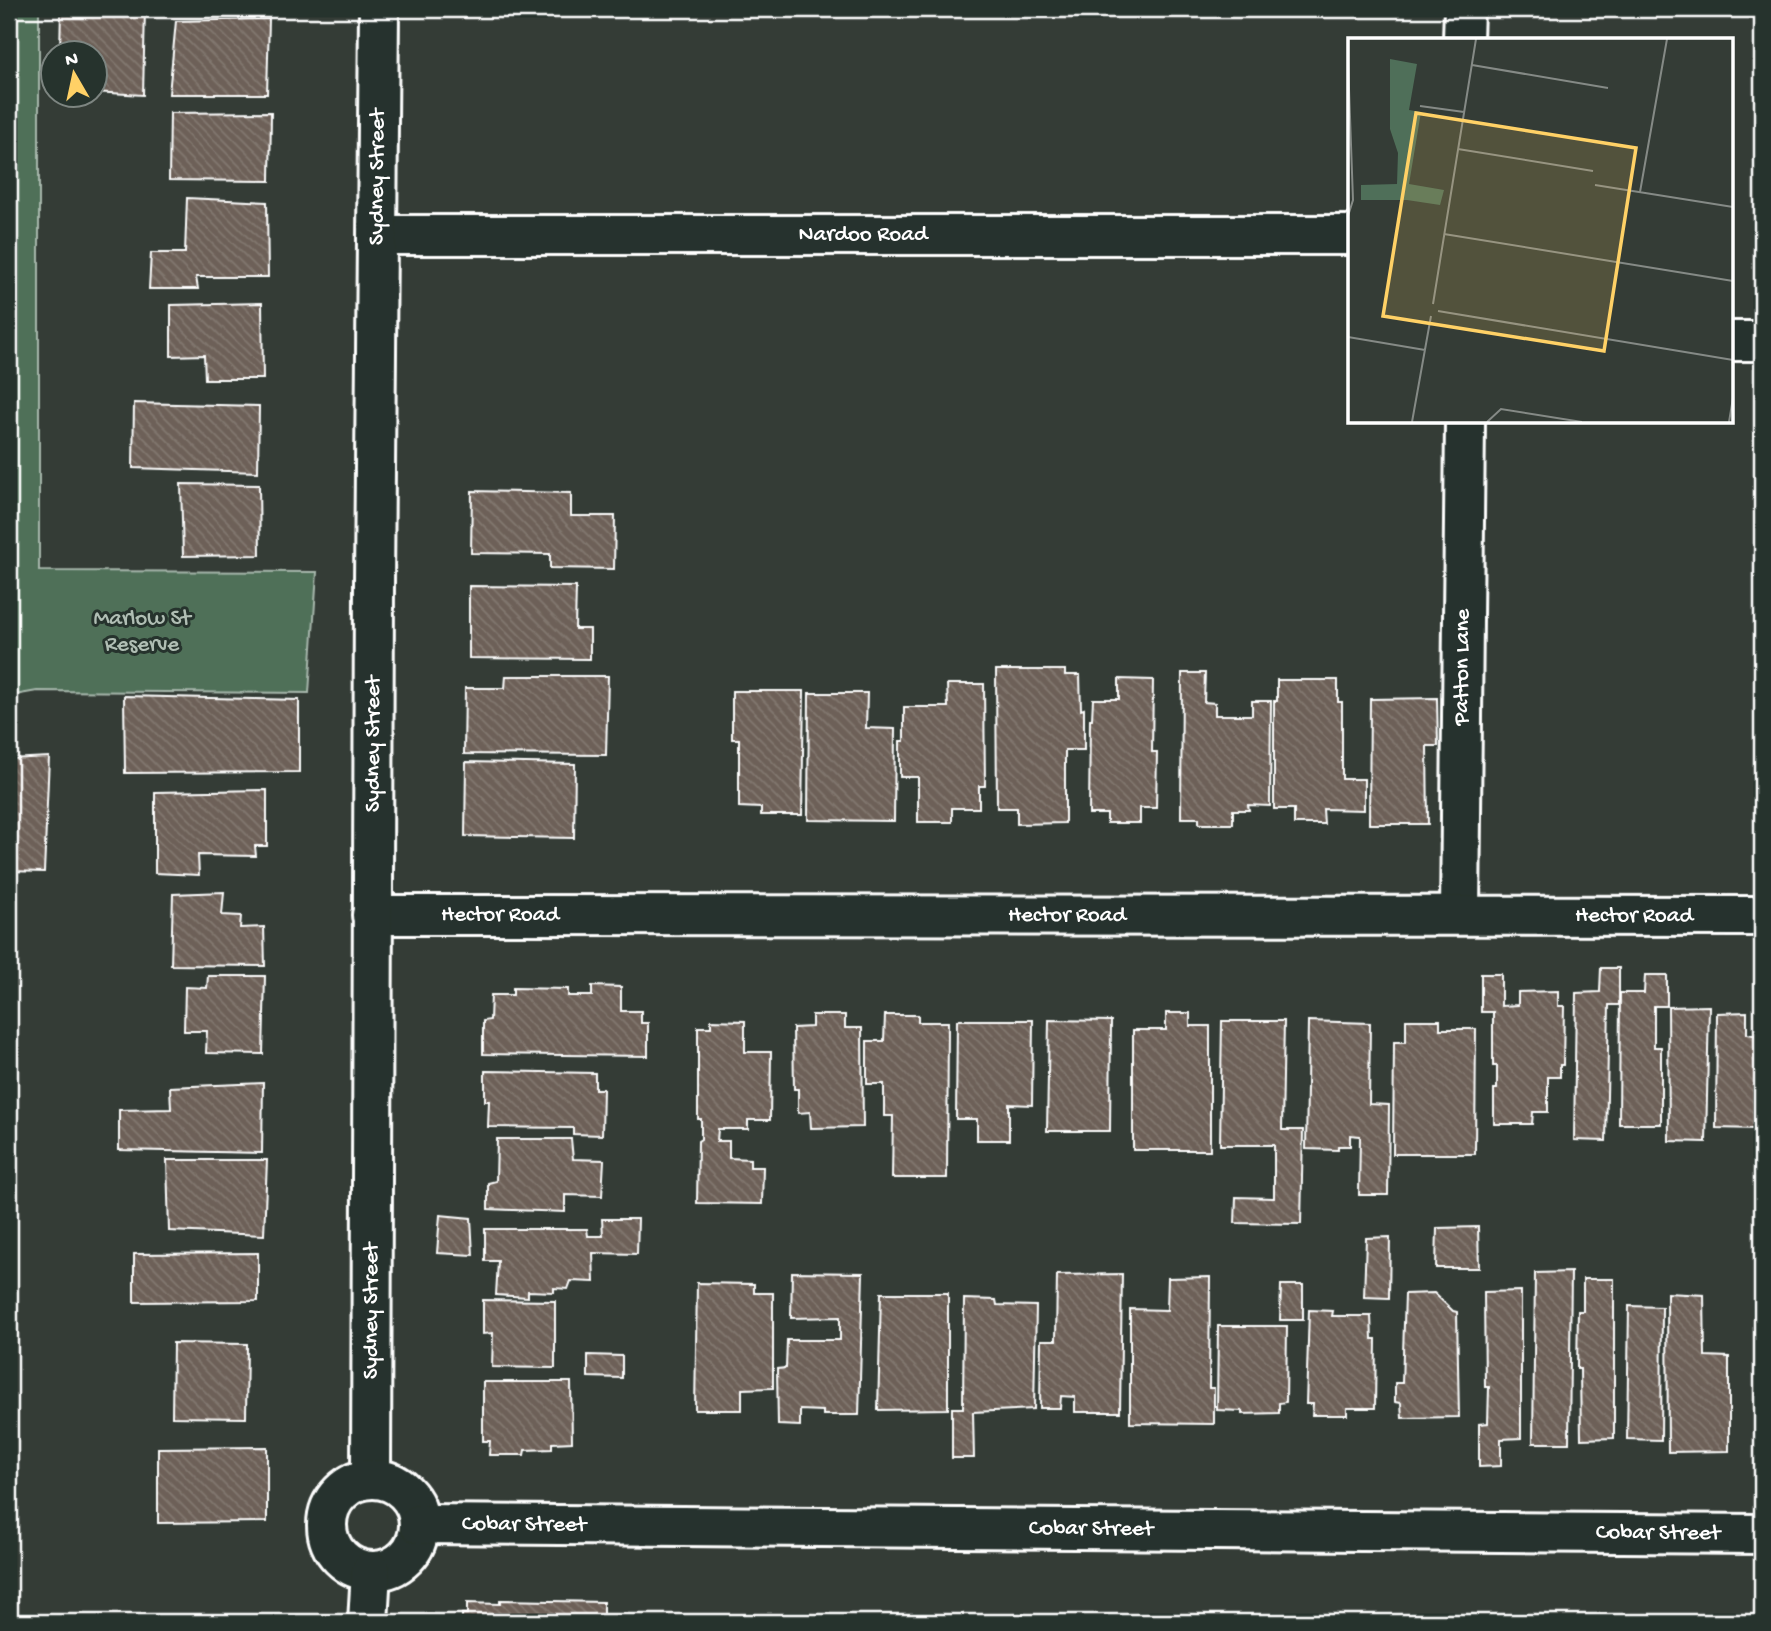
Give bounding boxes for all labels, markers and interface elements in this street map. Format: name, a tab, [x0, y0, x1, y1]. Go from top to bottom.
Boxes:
north arrow	[38, 38, 108, 108]
inset map	[1348, 38, 1732, 424]
text: N	[64, 48, 80, 73]
street label: Sydney Street	[363, 107, 392, 245]
street label: Nardoo Road	[798, 222, 929, 249]
park label: Marlow St Reserve	[93, 606, 192, 659]
street label: Patton Lane	[1448, 607, 1477, 726]
street label: Sydney Street	[360, 674, 387, 812]
street label: Hector Road	[441, 902, 561, 929]
street label: Hector Road	[1008, 902, 1128, 929]
street label: Hector Road	[1575, 902, 1695, 929]
street label: Sydney Street	[358, 1241, 385, 1379]
street label: Cobar Street	[462, 1511, 588, 1539]
street label: Cobar Street	[1029, 1515, 1155, 1543]
street label: Cobar Street	[1596, 1519, 1722, 1547]

